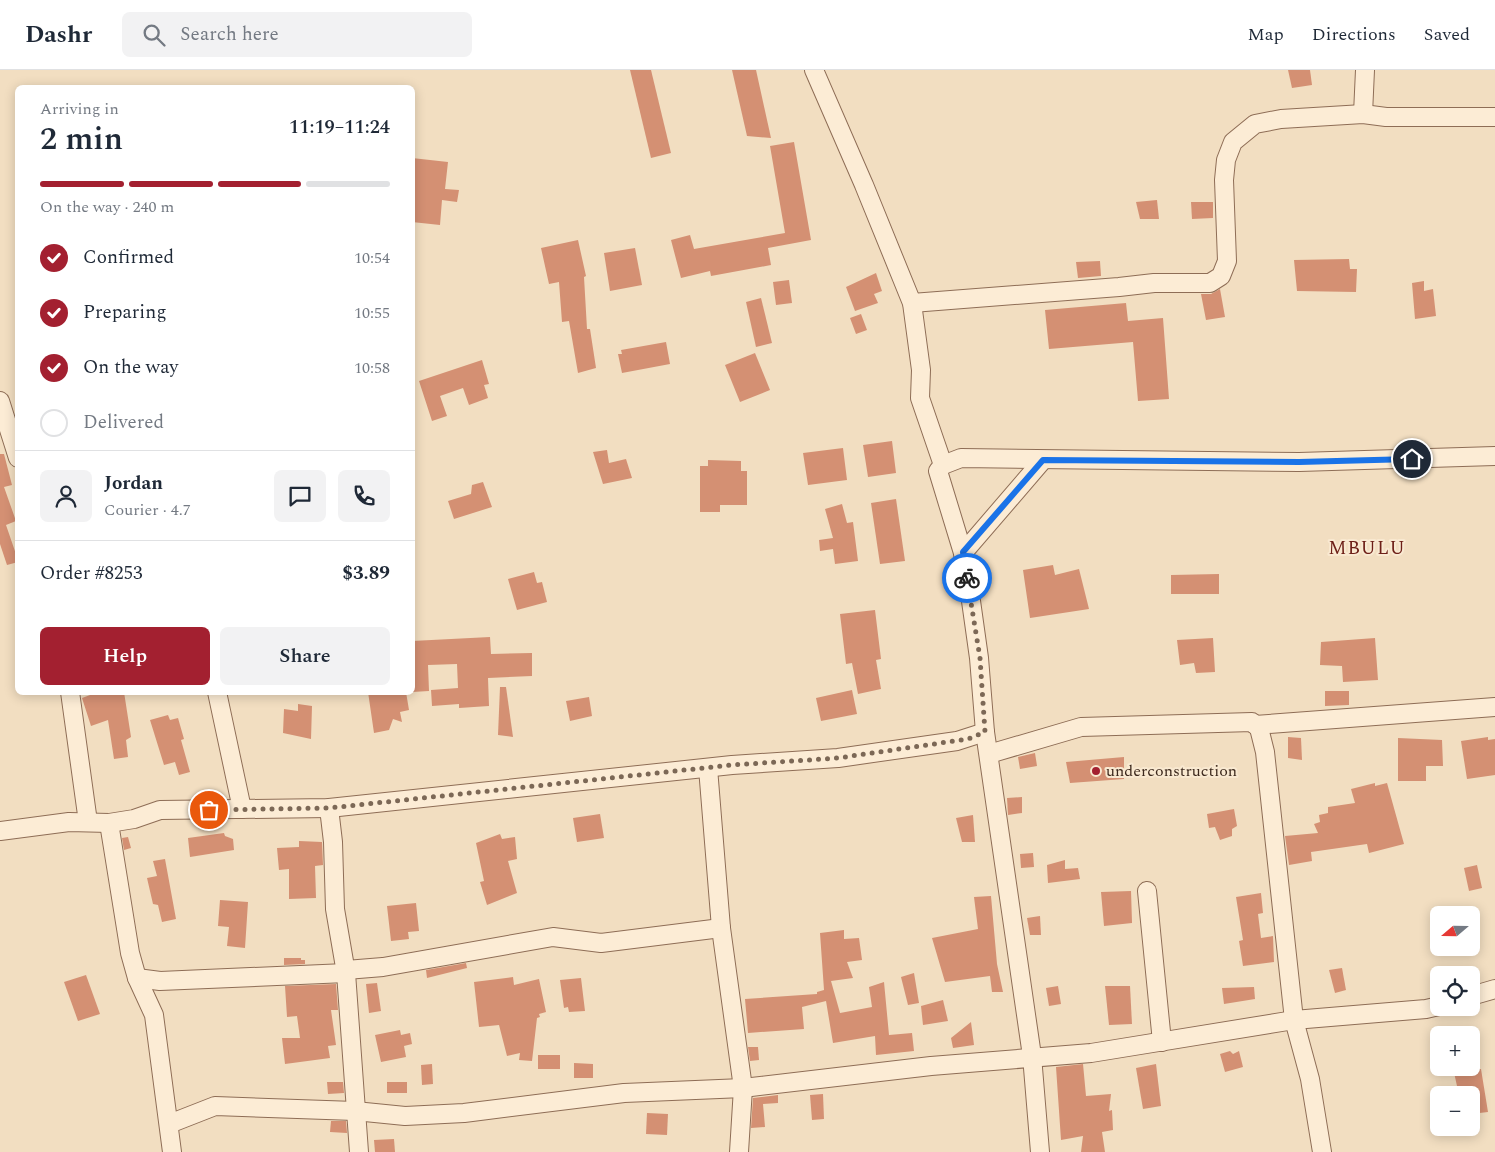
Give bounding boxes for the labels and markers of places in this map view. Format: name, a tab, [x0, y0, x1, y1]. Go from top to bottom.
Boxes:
pin	[1391, 438, 1433, 480]
place label: underconstruction	[1106, 759, 1237, 783]
marker: underconstruction	[1090, 765, 1102, 777]
pin	[188, 789, 230, 831]

